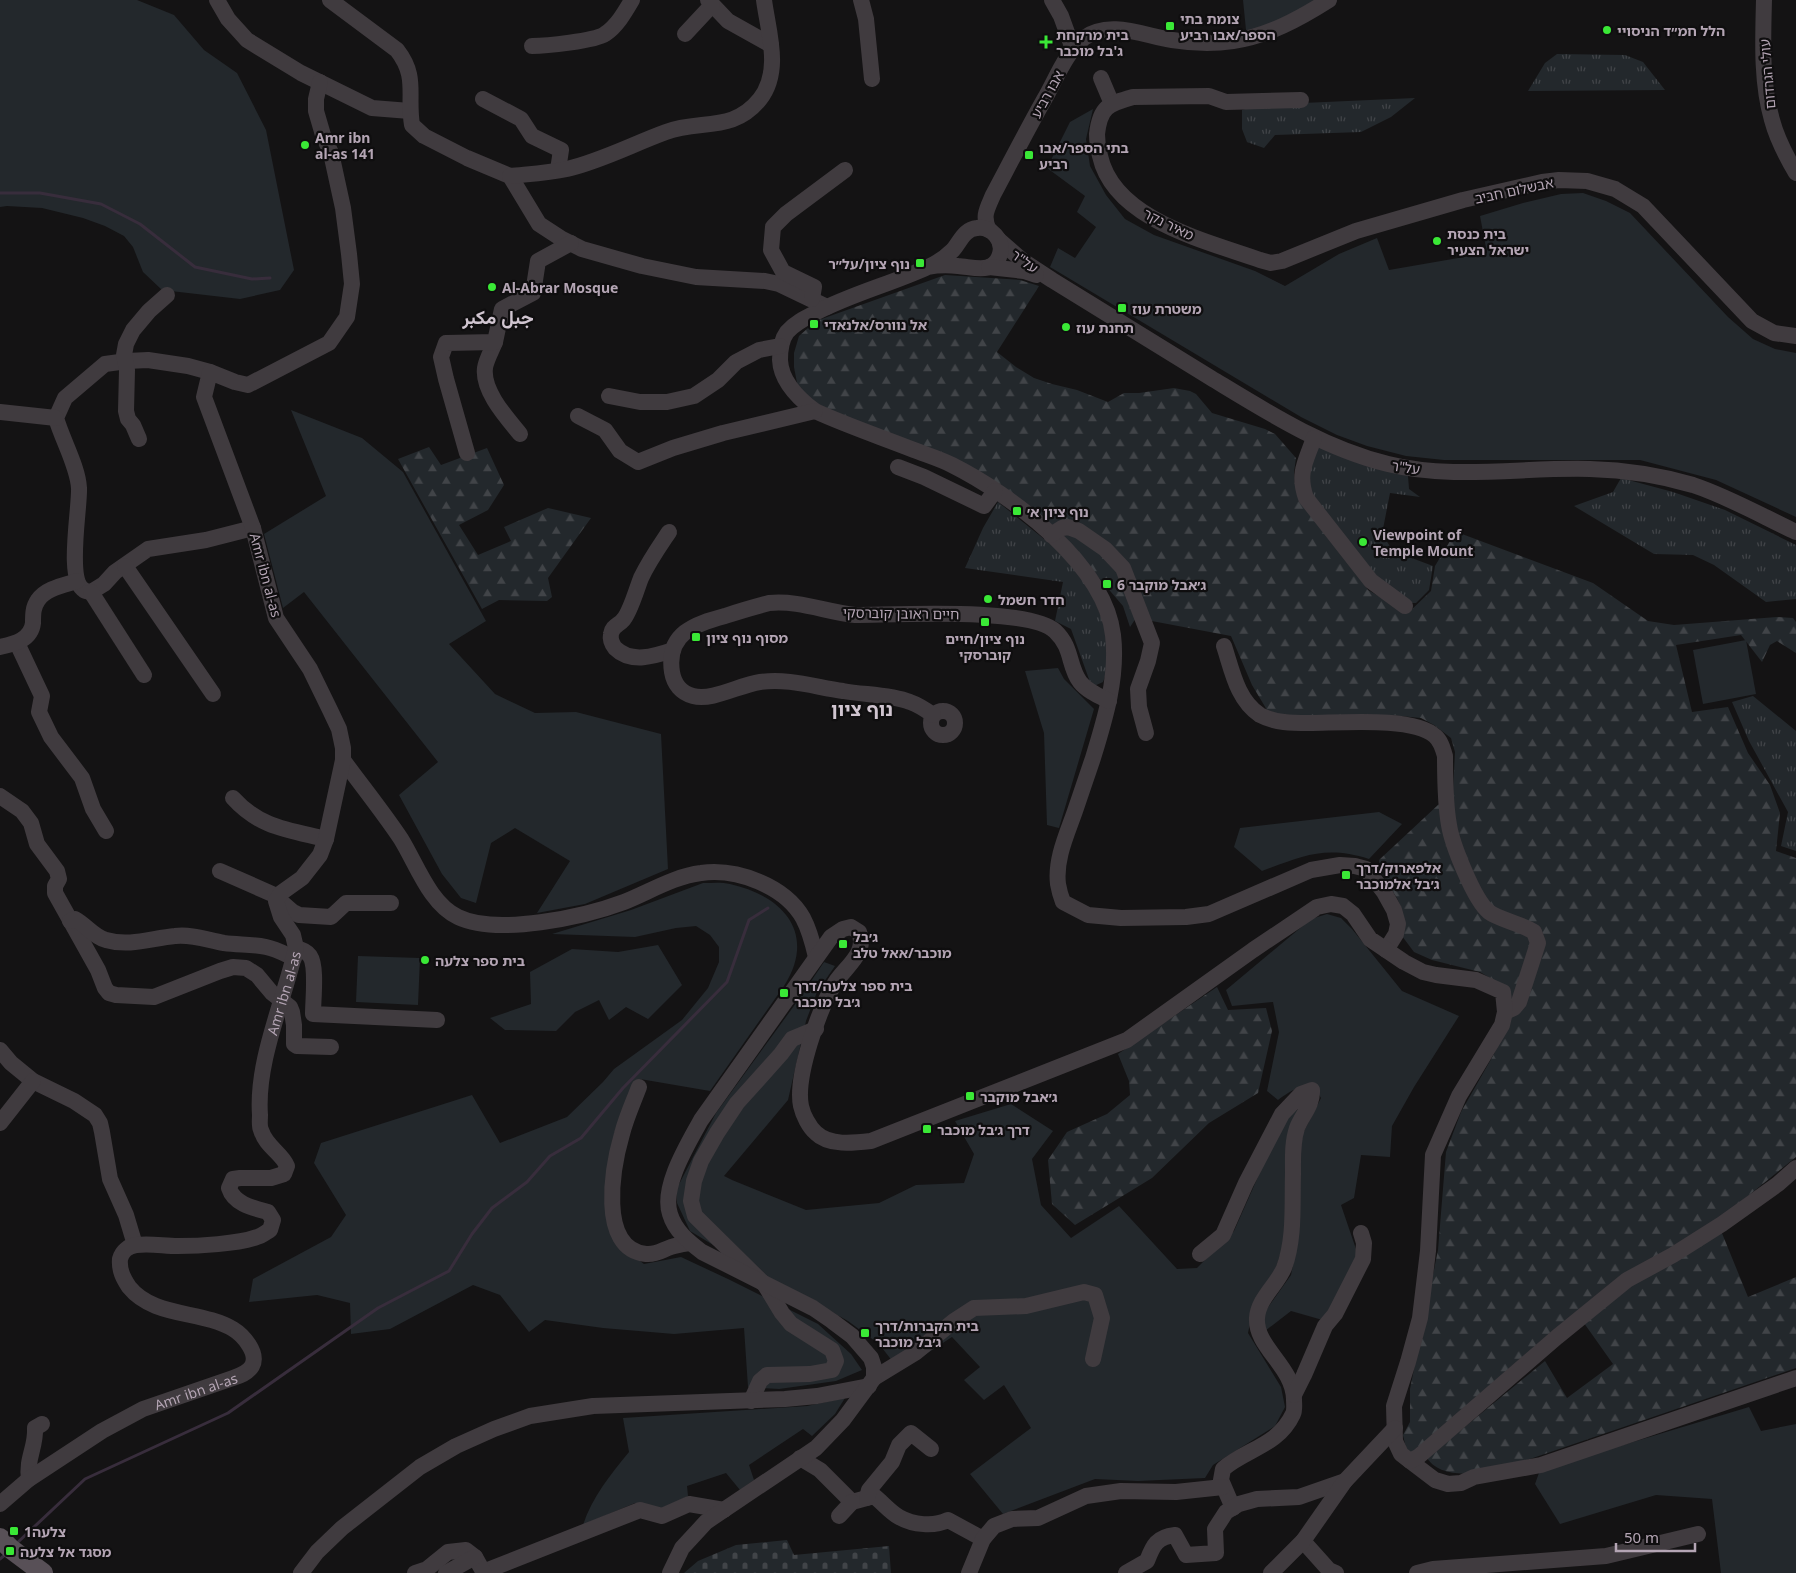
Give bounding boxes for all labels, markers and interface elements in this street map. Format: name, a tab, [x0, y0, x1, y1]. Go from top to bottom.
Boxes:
place label: צומת בתי הספר/אבו רביע	[1180, 9, 1276, 44]
marker: צומת בתי הספר/אבו רביע	[1164, 20, 1176, 32]
place label: הלל חמ״ד הניסויי	[1617, 21, 1725, 40]
marker: הלל חמ״ד הניסויי	[1601, 24, 1613, 36]
place label: בית מרקחת ג'בל מוכבר	[1056, 25, 1129, 60]
marker: בית מרקחת ג'בל מוכבר	[1040, 36, 1052, 48]
street label: עולי הגרדום	[1754, 38, 1780, 110]
street label: אבו רביע	[1026, 67, 1068, 121]
place label: Amr ibn al-as 141	[315, 128, 375, 163]
place label: בתי הספר/אבו רביע	[1039, 138, 1129, 173]
marker: Amr ibn al-as 141	[299, 139, 311, 151]
marker: בתי הספר/אבו רביע	[1023, 149, 1035, 161]
street label: אבשלום חביב	[1473, 172, 1555, 208]
street label: מאיר נקר	[1141, 204, 1197, 244]
place label: בית כנסת ישראל הצעיר	[1447, 224, 1529, 259]
marker: בית כנסת ישראל הצעיר	[1431, 235, 1443, 247]
street label: על"ר	[1008, 245, 1042, 277]
place label: נוף ציון/על״ר	[828, 254, 910, 273]
marker: נוף ציון/על״ר	[914, 257, 926, 269]
place label: Al-Abrar Mosque	[502, 278, 618, 297]
marker: Al-Abrar Mosque	[486, 281, 498, 293]
place label: משטרת עוז	[1132, 299, 1202, 318]
marker: משטרת עוז	[1116, 302, 1128, 314]
district label: جبل مكبر	[461, 304, 534, 330]
place label: אל נוורס/אלנאדי	[824, 315, 928, 334]
marker: אל נוורס/אלנאדי	[808, 318, 820, 330]
place label: תחנת עוז	[1076, 318, 1134, 337]
marker: תחנת עוז	[1060, 321, 1072, 333]
street label: על"ר	[1390, 455, 1422, 479]
place label: נוף ציון א׳	[1027, 502, 1089, 521]
marker: נוף ציון א׳	[1011, 505, 1023, 517]
place label: Viewpoint of Temple Mount	[1373, 525, 1473, 560]
street label: Amr ibn al-as	[246, 531, 286, 620]
marker: Viewpoint of Temple Mount	[1357, 536, 1369, 548]
place label: ג׳אבל מוקבר 6	[1117, 575, 1206, 594]
marker: ג׳אבל מוקבר 6	[1101, 578, 1113, 590]
place label: חדר חשמל	[998, 590, 1065, 609]
marker: חדר חשמל	[982, 593, 994, 605]
street label: חיים ראובן קוברסקי	[843, 602, 959, 624]
marker: נוף ציון/חיים קוברסקי	[979, 616, 991, 628]
place label: מסוף נוף ציון	[706, 628, 788, 647]
place label: נוף ציון/חיים קוברסקי	[945, 629, 1025, 664]
marker: מסוף נוף ציון	[690, 631, 702, 643]
district label: נוף ציון	[831, 696, 893, 722]
place label: אלפארוק/דרך ג׳בל אלמוכבר	[1356, 858, 1442, 893]
marker: אלפארוק/דרך ג׳בל אלמוכבר	[1340, 869, 1352, 881]
place label: ג׳בל מוכבר/אאל טלב	[853, 927, 952, 962]
marker: ג׳בל מוכבר/אאל טלב	[837, 938, 849, 950]
street label: Amr ibn al-as	[262, 949, 305, 1037]
place label: בית ספר צלעה	[435, 951, 525, 970]
marker: בית ספר צלעה	[419, 954, 431, 966]
place label: בית ספר צלעה/דרך ג׳בל מוכבר	[794, 976, 913, 1011]
marker: בית ספר צלעה/דרך ג׳בל מוכבר	[778, 987, 790, 999]
place label: ג׳אבל מוקבר	[980, 1087, 1058, 1106]
marker: ג׳אבל מוקבר	[964, 1090, 976, 1102]
place label: דרך ג׳בל מוכבר	[937, 1120, 1030, 1139]
marker: דרך ג׳בל מוכבר	[921, 1123, 933, 1135]
place label: בית הקברות/דרך ג׳בל מוכבר	[875, 1316, 979, 1351]
marker: בית הקברות/דרך ג׳בל מוכבר	[859, 1327, 871, 1339]
street label: Amr ibn al-as	[152, 1368, 240, 1414]
scale bar	[1616, 1520, 1695, 1552]
place label: צלעה1	[24, 1522, 66, 1541]
marker: צלעה1	[8, 1525, 20, 1537]
text: 50 m	[1624, 1527, 1659, 1547]
place label: מסגד אל צלעה	[20, 1542, 112, 1561]
marker: מסגד אל צלעה	[4, 1545, 16, 1557]

